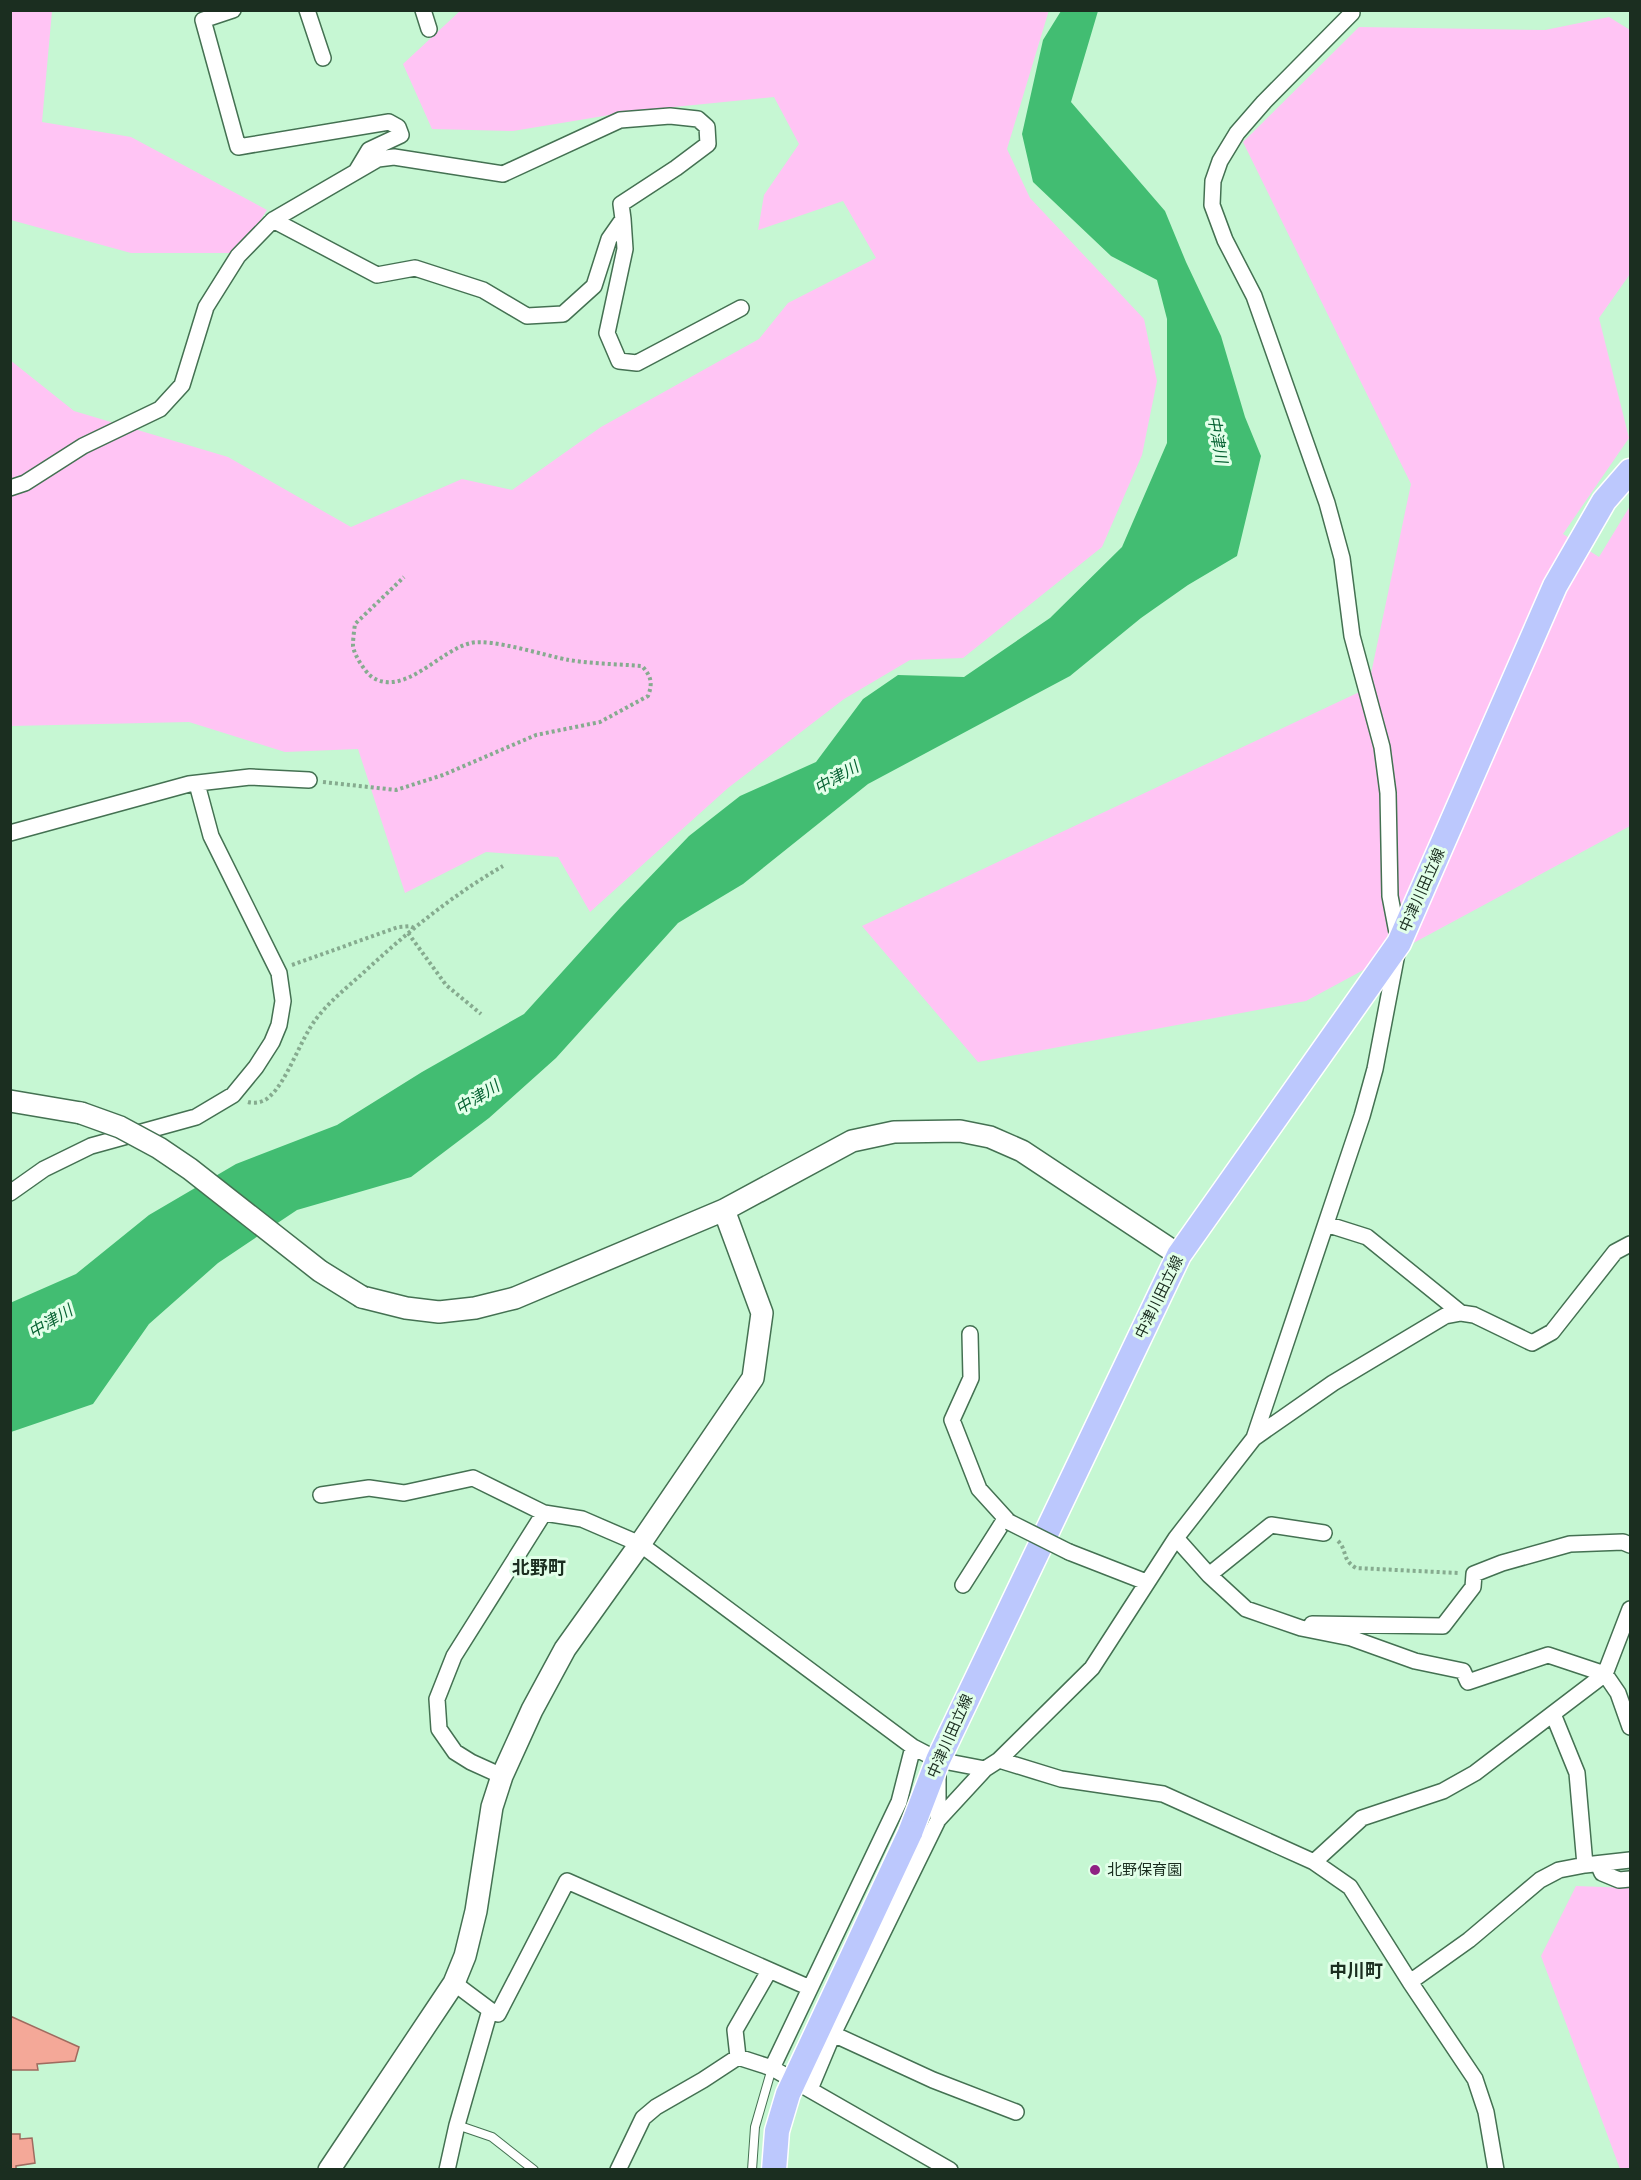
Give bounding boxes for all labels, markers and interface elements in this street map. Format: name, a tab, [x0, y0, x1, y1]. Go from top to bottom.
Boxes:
water label: 中津川	[1202, 414, 1232, 467]
water label: 中津川	[810, 755, 865, 799]
street label: 中津川田立線	[1395, 845, 1449, 935]
water label: 中津川	[451, 1075, 505, 1120]
street label: 中津川田立線	[1130, 1252, 1188, 1342]
water label: 中津川	[24, 1299, 78, 1344]
district label: 北野町	[512, 1556, 566, 1580]
street label: 中津川田立線	[923, 1691, 977, 1781]
place label: 北野保育園	[1107, 1860, 1182, 1880]
marker: 北野保育園	[1088, 1863, 1102, 1877]
district label: 中川町	[1329, 1959, 1383, 1983]

